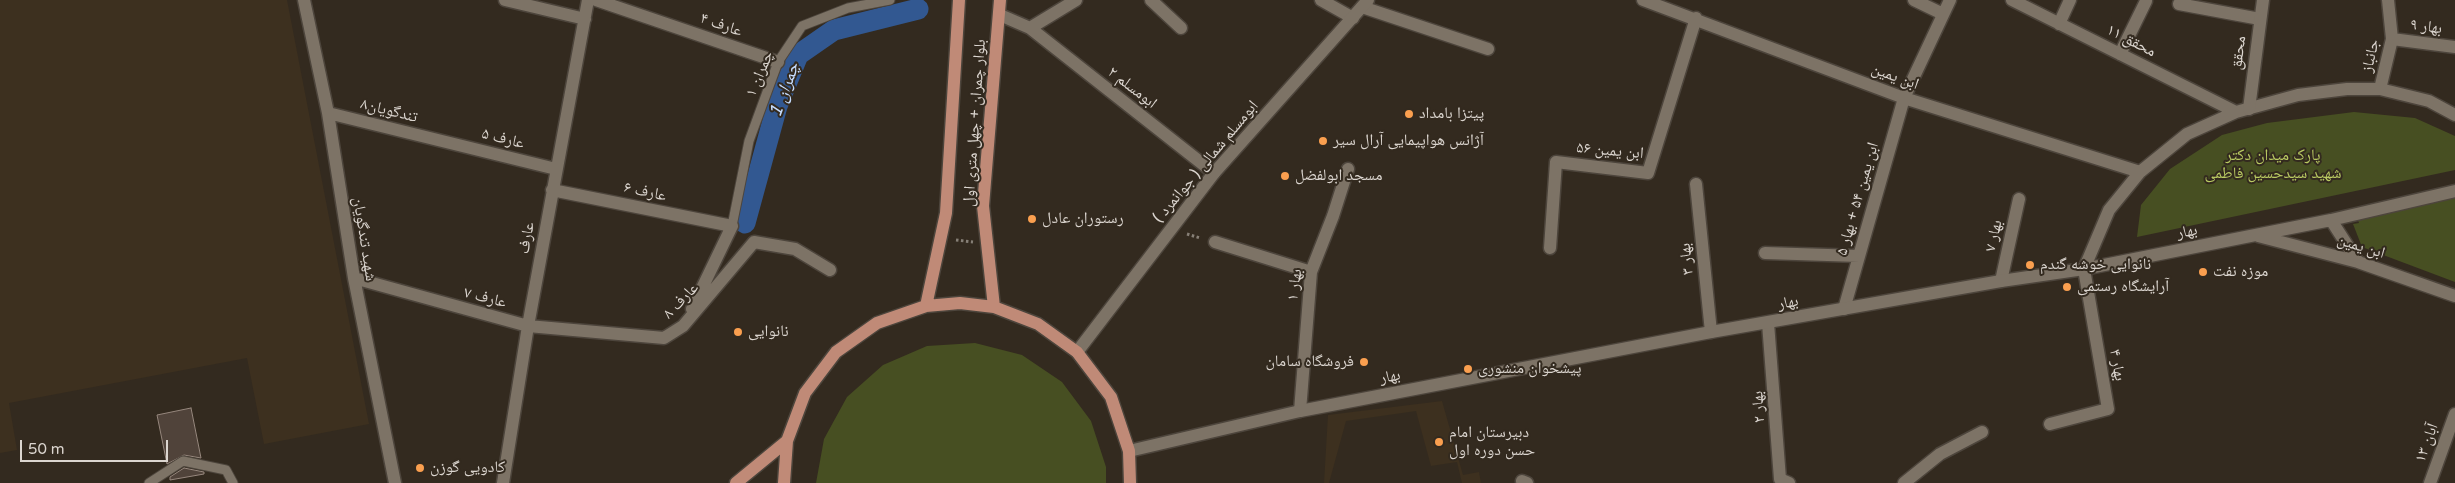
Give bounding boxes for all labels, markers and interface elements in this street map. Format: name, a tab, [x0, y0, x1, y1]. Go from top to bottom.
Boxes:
street label: عارف ۴	[697, 9, 745, 41]
street label: بهار ۹	[2409, 15, 2443, 39]
street label: محقق ۱۱	[2103, 20, 2159, 62]
street label: محقق	[2227, 35, 2251, 71]
street label: جانباز	[2358, 38, 2384, 74]
street label: بلوار چمران + چهل متری اول	[960, 39, 990, 207]
street label: ۱ چمران	[742, 48, 778, 100]
water label: چمران 1	[765, 60, 805, 120]
street label: ابن یمین	[1869, 60, 1921, 94]
street label: ابومسلم ۲	[1104, 63, 1160, 113]
street label: تندگویان۸	[359, 95, 419, 127]
street label: ابومسلم شمالی ( جوانمرد )	[1149, 97, 1263, 227]
place label: پیتزا بامداد	[1419, 104, 1484, 124]
marker: پیتزا بامداد	[1403, 108, 1415, 120]
street label: عارف ۵	[480, 124, 526, 154]
place label: آژانس هواپیمایی آرال سیر	[1333, 131, 1484, 151]
marker: آژانس هواپیمایی آرال سیر	[1317, 135, 1329, 147]
street label: ابن یمین ۵۶	[1576, 138, 1644, 164]
street label: ابن یمین ۵۴ + بهار ۵	[1833, 140, 1883, 258]
park label: پارک میدان دکتر شهید سیدحسین فاطمی	[2205, 146, 2341, 184]
place label: مسجد ابولفضل	[1295, 166, 1382, 186]
marker: مسجد ابولفضل	[1279, 170, 1291, 182]
street label: عارف ۶	[622, 178, 668, 206]
street label: شهید تندگویان	[348, 196, 380, 282]
place label: رستوران عادل	[1042, 209, 1124, 229]
marker: رستوران عادل	[1026, 213, 1038, 225]
street label: بهار ۷	[1981, 218, 2007, 254]
street label: عارف	[515, 221, 539, 255]
street label: بهار	[2175, 221, 2199, 243]
street label: ابن یمین	[2335, 231, 2387, 263]
street label: بهار ۳	[1676, 242, 1698, 276]
place label: نانوایی خوشه گندم	[2040, 255, 2151, 275]
marker: نانوایی خوشه گندم	[2024, 259, 2036, 271]
place label: موزه نفت	[2213, 262, 2268, 282]
marker: موزه نفت	[2197, 266, 2209, 278]
street label: بهار ۱	[1283, 268, 1307, 302]
place label: آرایشگاه رستمی	[2077, 277, 2169, 297]
street label: عارف ۸	[659, 279, 703, 323]
marker: آرایشگاه رستمی	[2061, 281, 2073, 293]
street label: عارف ۷	[462, 283, 508, 313]
street label: بهار	[1776, 292, 1800, 314]
place label: نانوایی	[748, 322, 789, 342]
marker: نانوایی	[732, 326, 744, 338]
street label: بهار ۴	[2105, 348, 2129, 382]
place label: فروشگاه سامان	[1265, 352, 1354, 372]
marker: فروشگاه سامان	[1358, 356, 1370, 368]
place label: پیشخوان منشوری	[1478, 359, 1581, 379]
marker: پیشخوان منشوری	[1462, 363, 1474, 375]
street label: بهار	[1378, 366, 1402, 388]
street label: بهار ۲	[1748, 390, 1770, 424]
street label: ۱۳ آبان	[2411, 421, 2443, 465]
place label: دبیرستان امام حسن دوره اول	[1449, 423, 1535, 461]
scale bar	[22, 430, 170, 462]
marker: دبیرستان امام حسن دوره اول	[1433, 436, 1445, 448]
text: 50 m	[28, 440, 65, 458]
place label: کادویی گوزن	[430, 458, 505, 478]
marker: کادویی گوزن	[414, 462, 426, 474]

